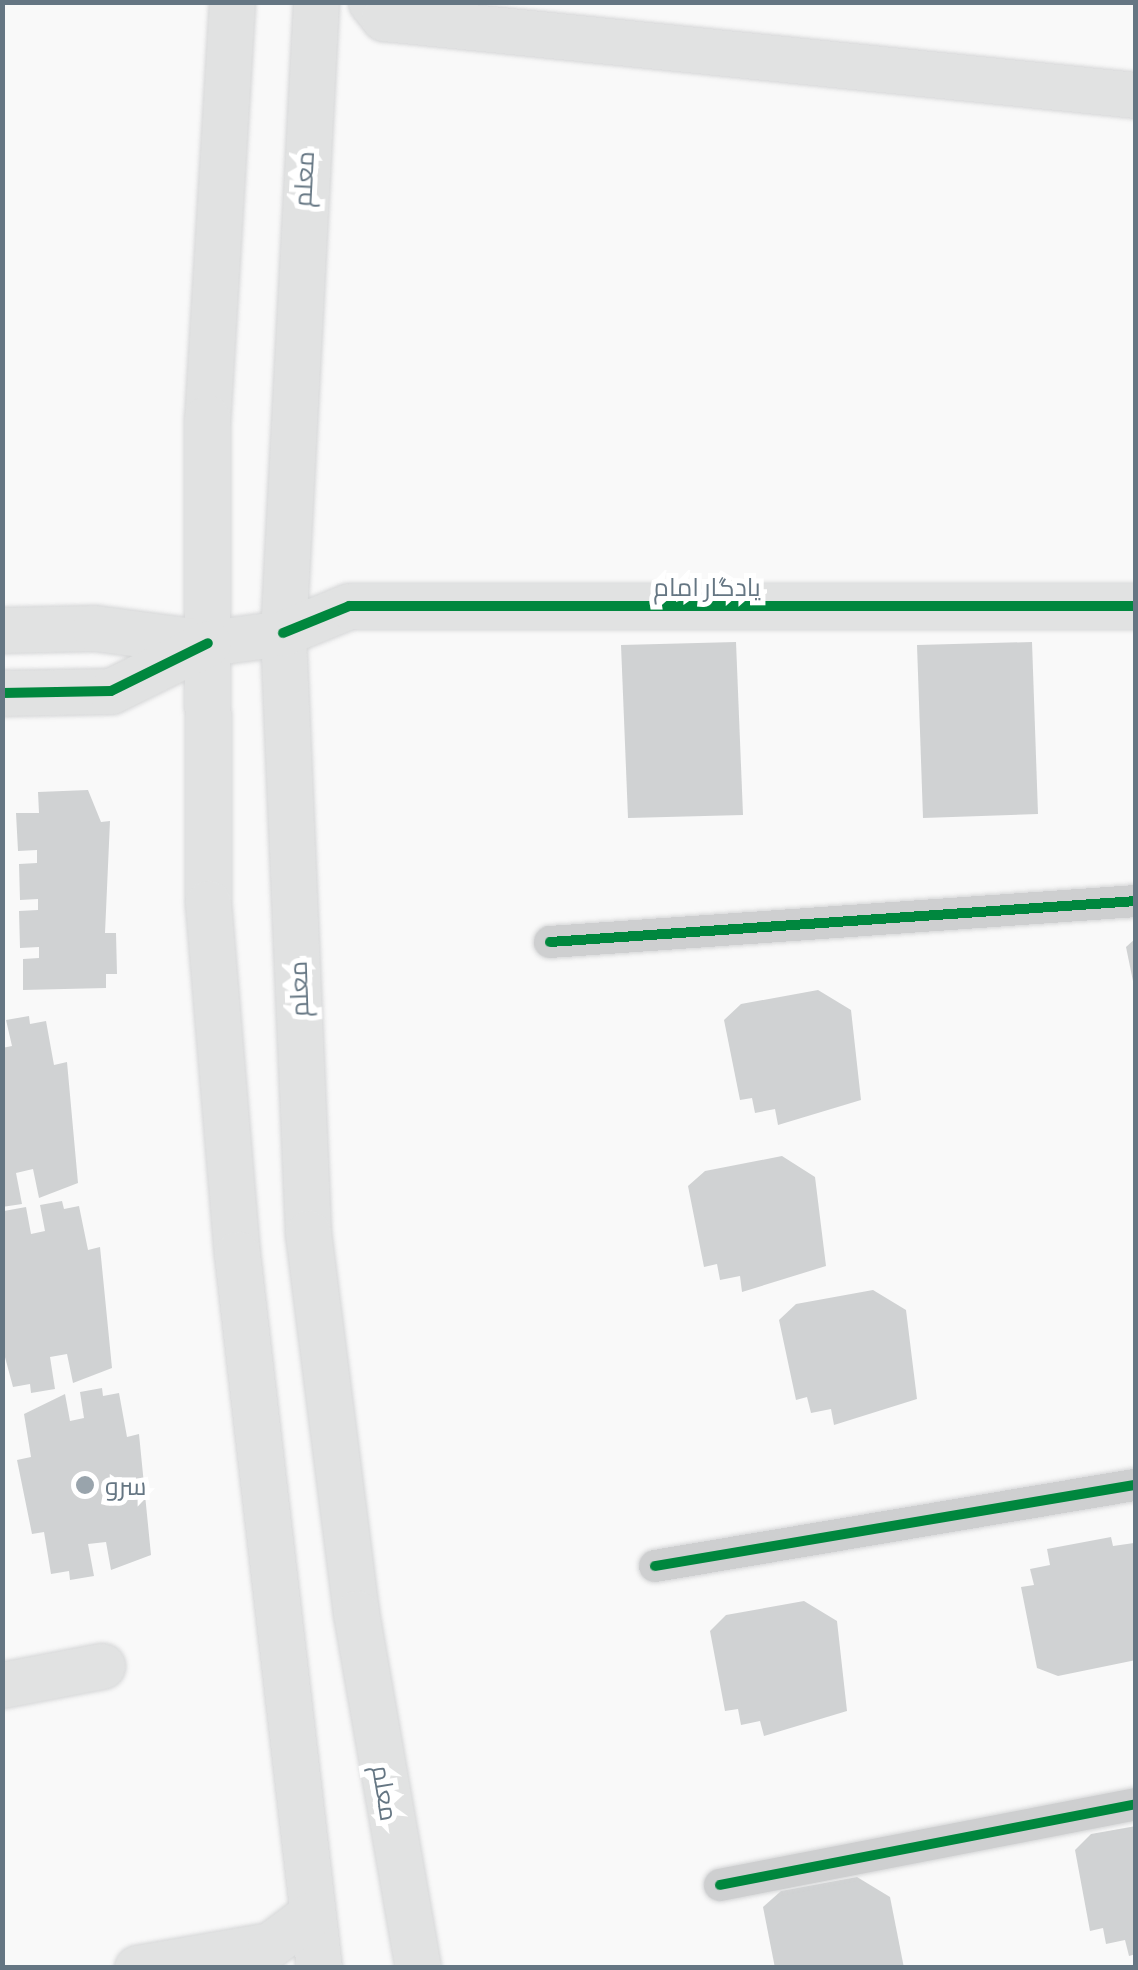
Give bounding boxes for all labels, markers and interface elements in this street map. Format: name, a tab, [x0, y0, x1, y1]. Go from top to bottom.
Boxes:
street label: معلم	[287, 150, 319, 208]
street label: یادگار امام	[653, 571, 761, 601]
street label: معلم	[282, 960, 314, 1018]
place label: سرو	[105, 1470, 146, 1500]
marker: سرو	[74, 1474, 96, 1496]
street label: معلم	[367, 1763, 405, 1823]

